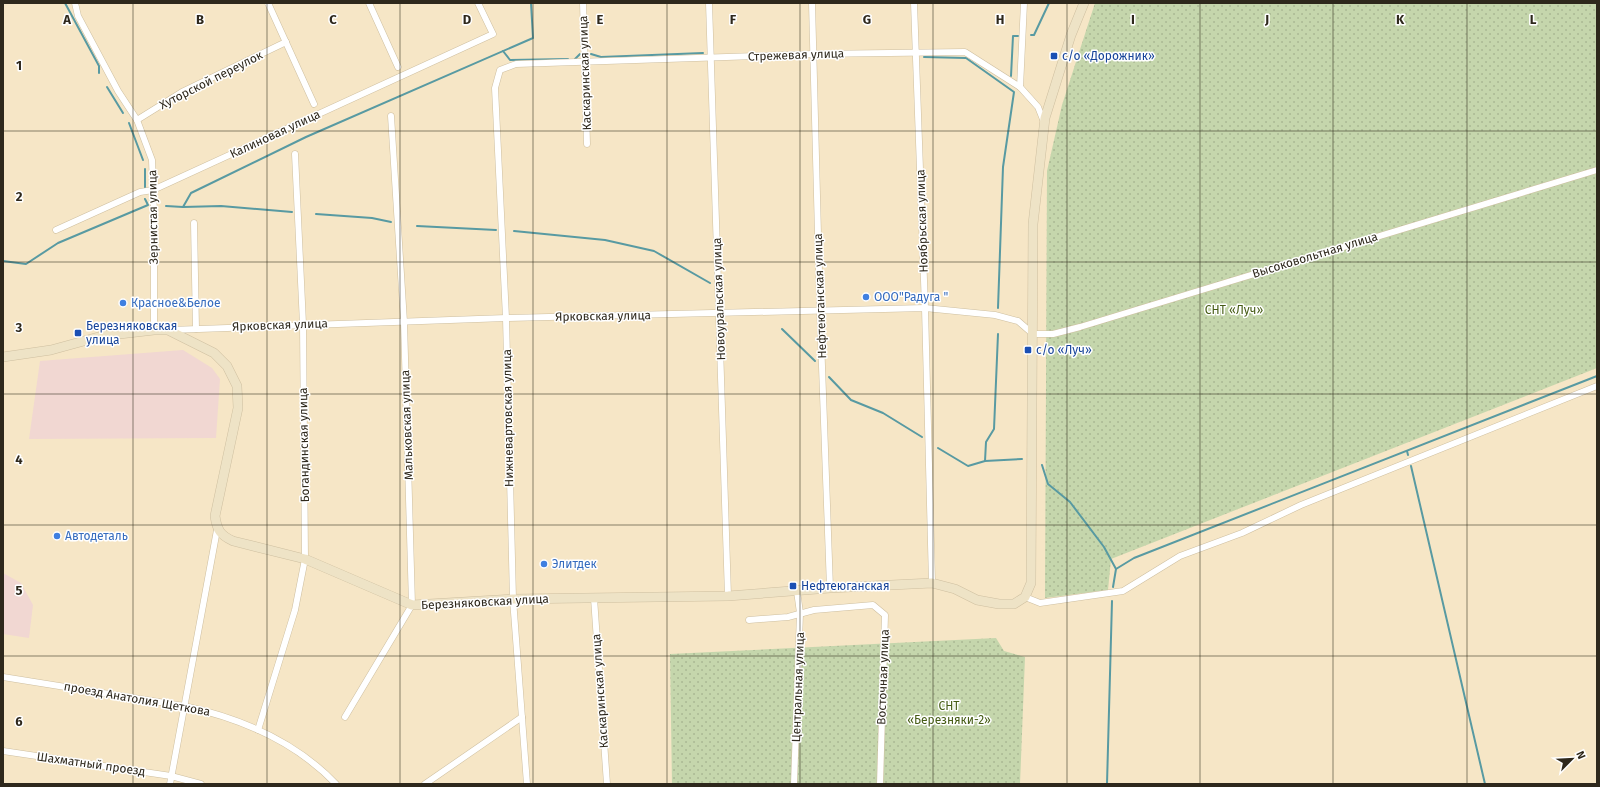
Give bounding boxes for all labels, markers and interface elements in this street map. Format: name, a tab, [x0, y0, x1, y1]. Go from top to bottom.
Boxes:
text: A	[62, 12, 71, 27]
text: B	[196, 12, 204, 27]
text: C	[329, 12, 337, 27]
text: D	[463, 12, 472, 27]
text: E	[597, 12, 604, 27]
text: F	[730, 12, 737, 27]
text: G	[863, 12, 871, 27]
text: H	[996, 12, 1004, 27]
text: I	[1131, 12, 1135, 27]
text: J	[1264, 12, 1269, 27]
text: K	[1396, 12, 1405, 27]
text: L	[1530, 12, 1537, 27]
street label: Каскаринская улица	[576, 15, 594, 131]
street label: Стрежевая улица	[748, 46, 844, 64]
street label: Хуторской переулок	[157, 48, 266, 112]
place label: с/о «Дорожник»	[1062, 49, 1155, 63]
marker: с/о «Дорожник»	[1049, 51, 1059, 61]
text: 1	[16, 58, 22, 73]
street label: Калиновая улица	[228, 107, 322, 161]
street label: Ноябрьская улица	[913, 169, 931, 273]
street label: Зернистая улица	[145, 170, 161, 264]
text: 2	[16, 189, 23, 204]
street label: Высоковольтная улица	[1251, 229, 1379, 281]
street label: Нефтеюганская улица	[811, 233, 829, 359]
street label: Новоуральская улица	[710, 237, 728, 361]
place label: ООО"Радуга "	[874, 290, 949, 304]
marker: ООО"Радуга "	[861, 292, 871, 302]
place label: Красное&Белое	[131, 296, 221, 310]
marker: Красное&Белое	[118, 298, 128, 308]
park label: СНТ «Луч»	[1205, 303, 1263, 317]
street label: Ярковская улица	[555, 308, 651, 324]
street label: Ярковская улица	[232, 316, 328, 334]
place label: Березняковская улица	[86, 319, 177, 347]
text: 3	[15, 320, 23, 335]
marker: Березняковская улица	[73, 328, 83, 338]
place label: с/о «Луч»	[1036, 343, 1092, 357]
marker: с/о «Луч»	[1023, 345, 1033, 355]
street label: Нижневартовская улица	[500, 349, 516, 487]
street label: Мальковская улица	[398, 370, 416, 480]
street label: Богандинская улица	[296, 387, 312, 503]
text: 4	[15, 452, 23, 467]
place label: Автодеталь	[65, 529, 128, 543]
marker: Автодеталь	[52, 531, 62, 541]
place label: Элитдек	[552, 557, 597, 571]
marker: Элитдек	[539, 559, 549, 569]
place label: Нефтеюганская	[801, 579, 890, 593]
marker: Нефтеюганская	[788, 581, 798, 591]
text: 5	[16, 583, 23, 598]
street label: Березняковская улица	[421, 592, 549, 612]
street label: Восточная улица	[874, 629, 892, 725]
street label: Центральная улица	[789, 632, 807, 742]
street label: Каскаринская улица	[589, 633, 611, 749]
street label: проезд Анатолия Щеткова	[63, 679, 211, 719]
park label: СНТ «Березняки-2»	[907, 699, 991, 727]
text: 6	[15, 714, 23, 729]
north arrow	[1552, 739, 1592, 779]
street label: Шахматный проезд	[36, 749, 147, 779]
text: N	[1573, 749, 1588, 761]

